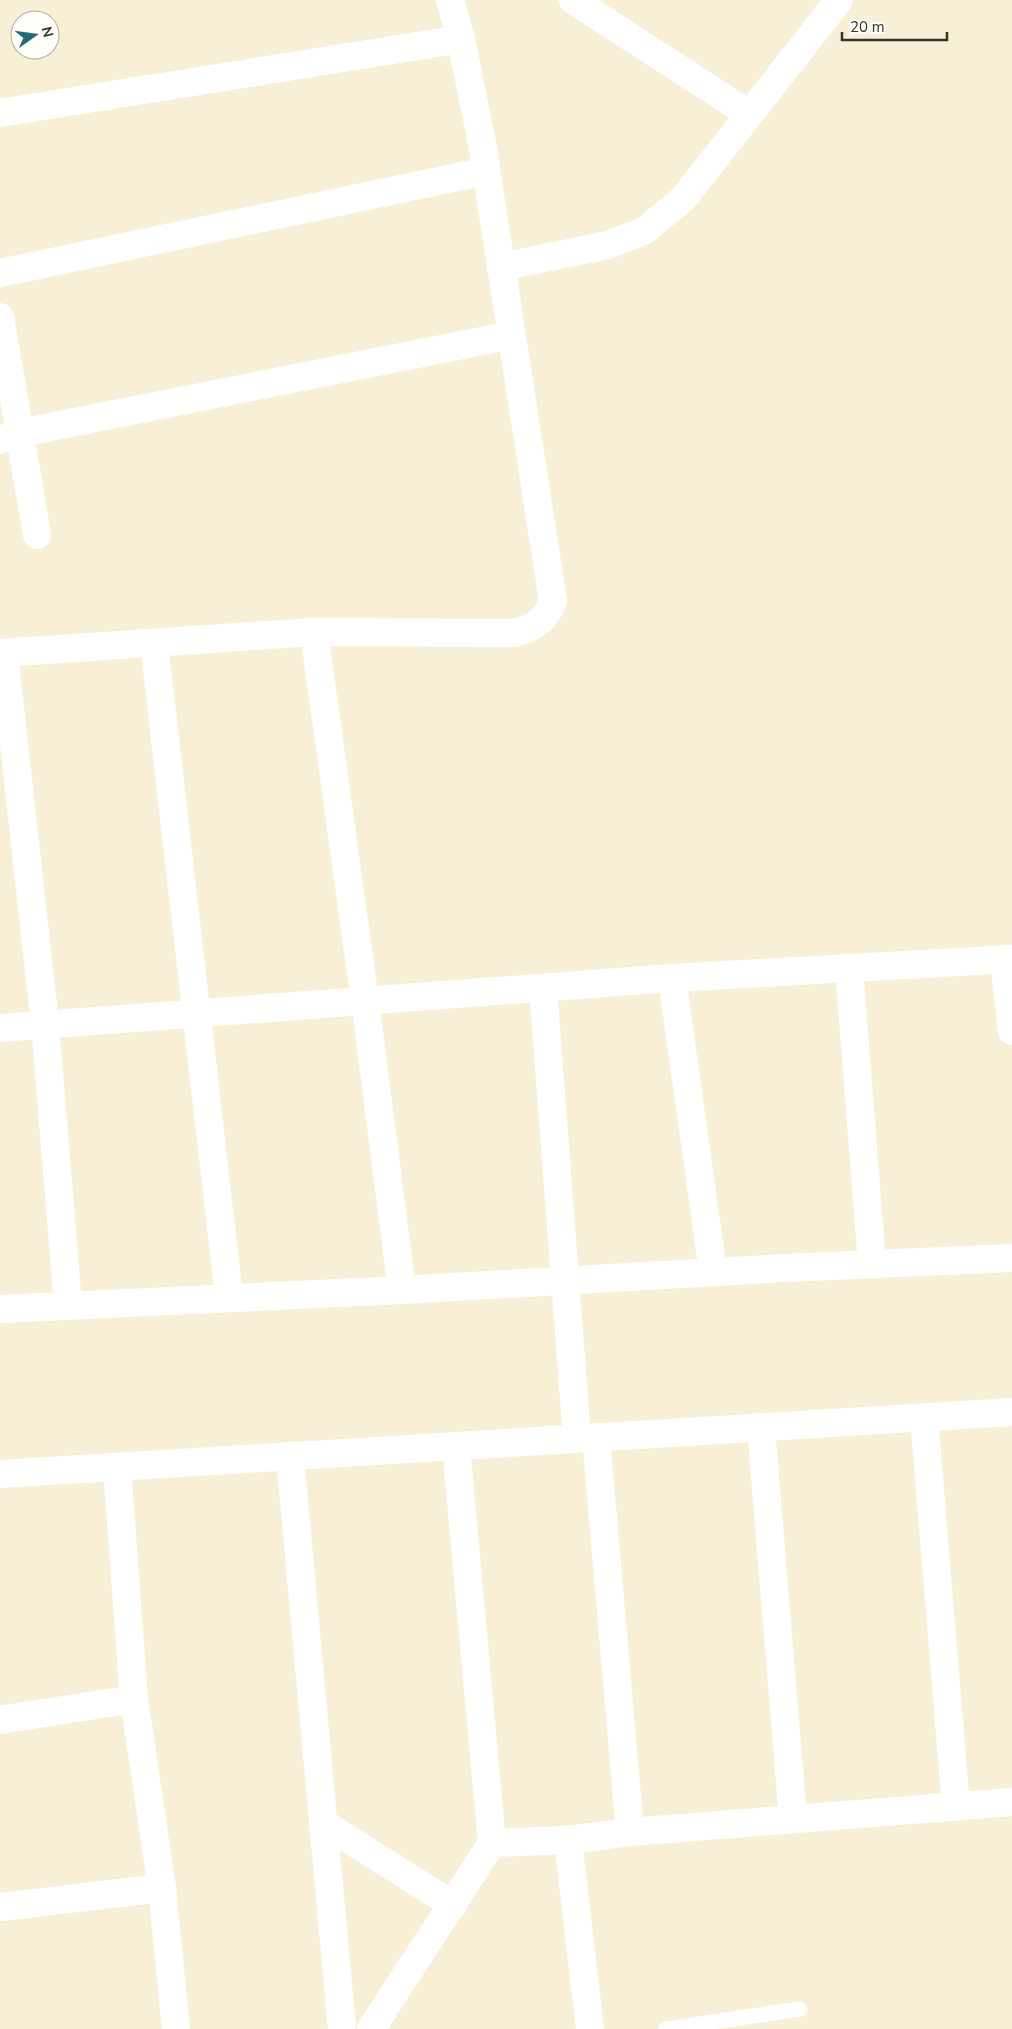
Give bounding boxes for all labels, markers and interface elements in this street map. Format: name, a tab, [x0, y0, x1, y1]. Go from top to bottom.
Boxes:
north arrow	[10, 10, 60, 60]
scale bar	[842, 10, 947, 42]
text: 20 m	[850, 17, 885, 37]
text: N	[37, 25, 58, 39]

